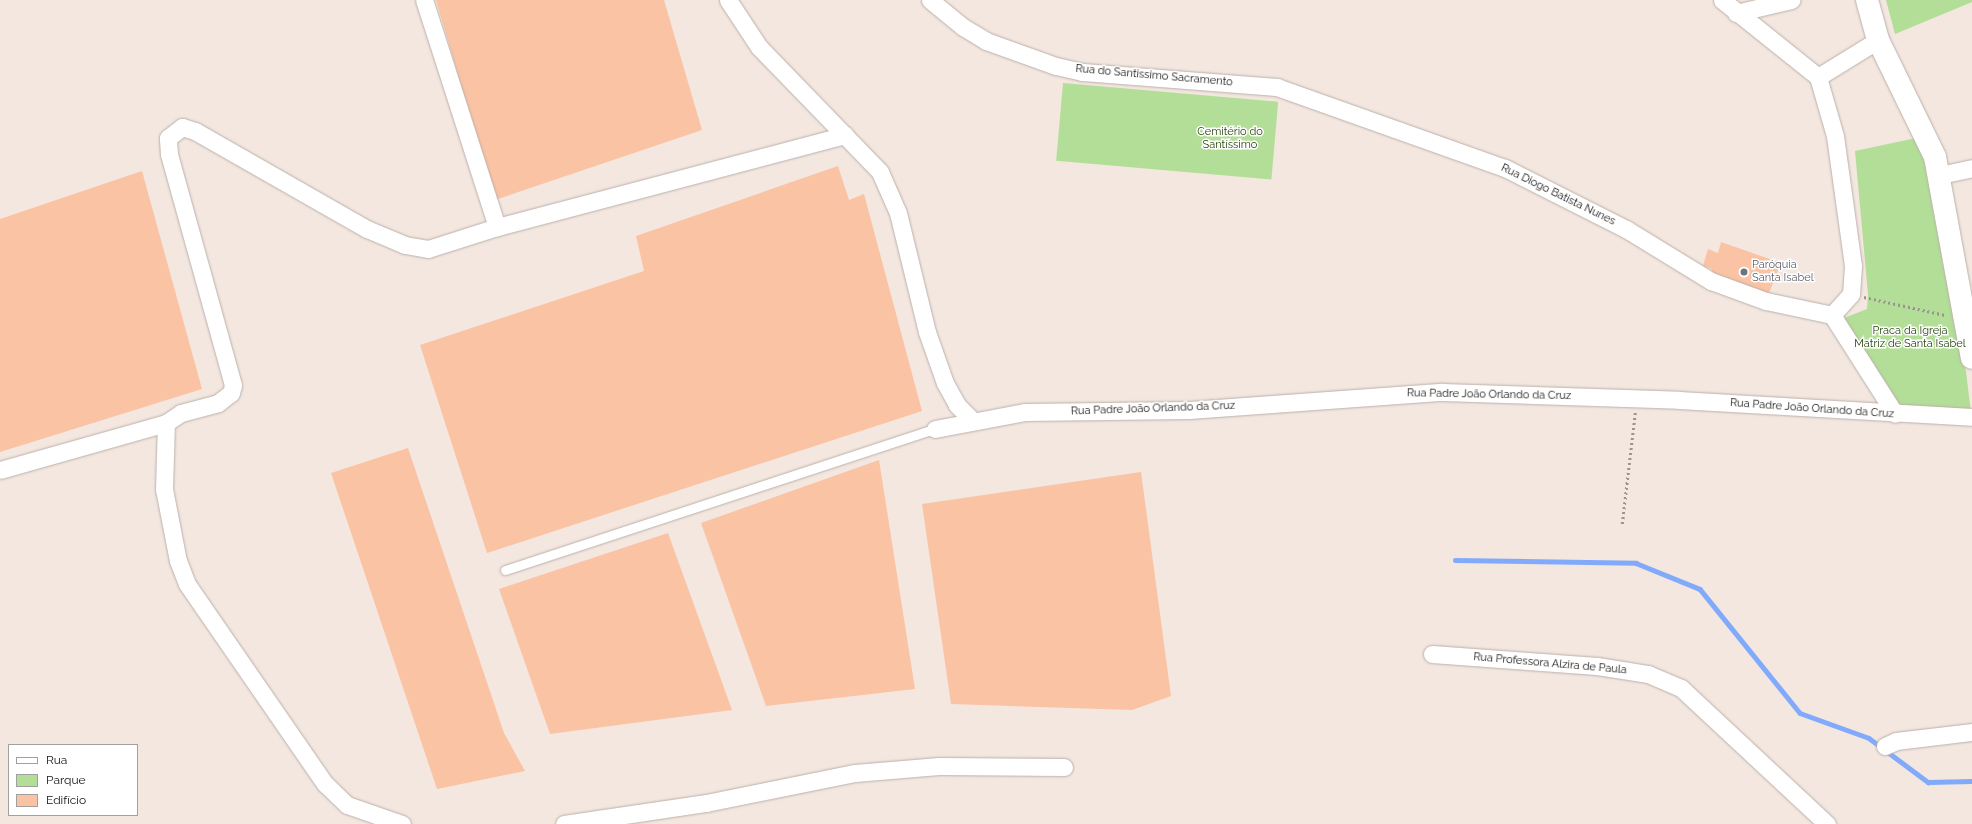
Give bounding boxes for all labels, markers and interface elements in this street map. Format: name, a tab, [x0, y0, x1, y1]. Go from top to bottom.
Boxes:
street label: Rua do Santissimo Sacramento	[1075, 63, 1233, 89]
park label: Cemitério do Santíssimo	[1197, 126, 1263, 152]
street label: Rua Diogo Batista Nunes	[1499, 162, 1617, 228]
place label: Paróquia Santa Isabel	[1752, 259, 1814, 285]
marker: Paróquia Santa Isabel	[1739, 267, 1749, 277]
park label: Praca da Igreja Matriz de Santa Isabel	[1854, 325, 1966, 351]
street label: Rua Padre João Orlando da Cruz	[1407, 387, 1571, 403]
street label: Rua Padre João Orlando da Cruz	[1729, 397, 1895, 421]
street label: Rua Padre João Orlando da Cruz	[1070, 400, 1236, 418]
street label: Rua Professora Alzira de Paula	[1473, 651, 1627, 677]
legend	[8, 744, 138, 816]
text: Rua	[46, 753, 67, 767]
text: Parque	[46, 773, 86, 787]
text: Edifício	[46, 793, 86, 807]

